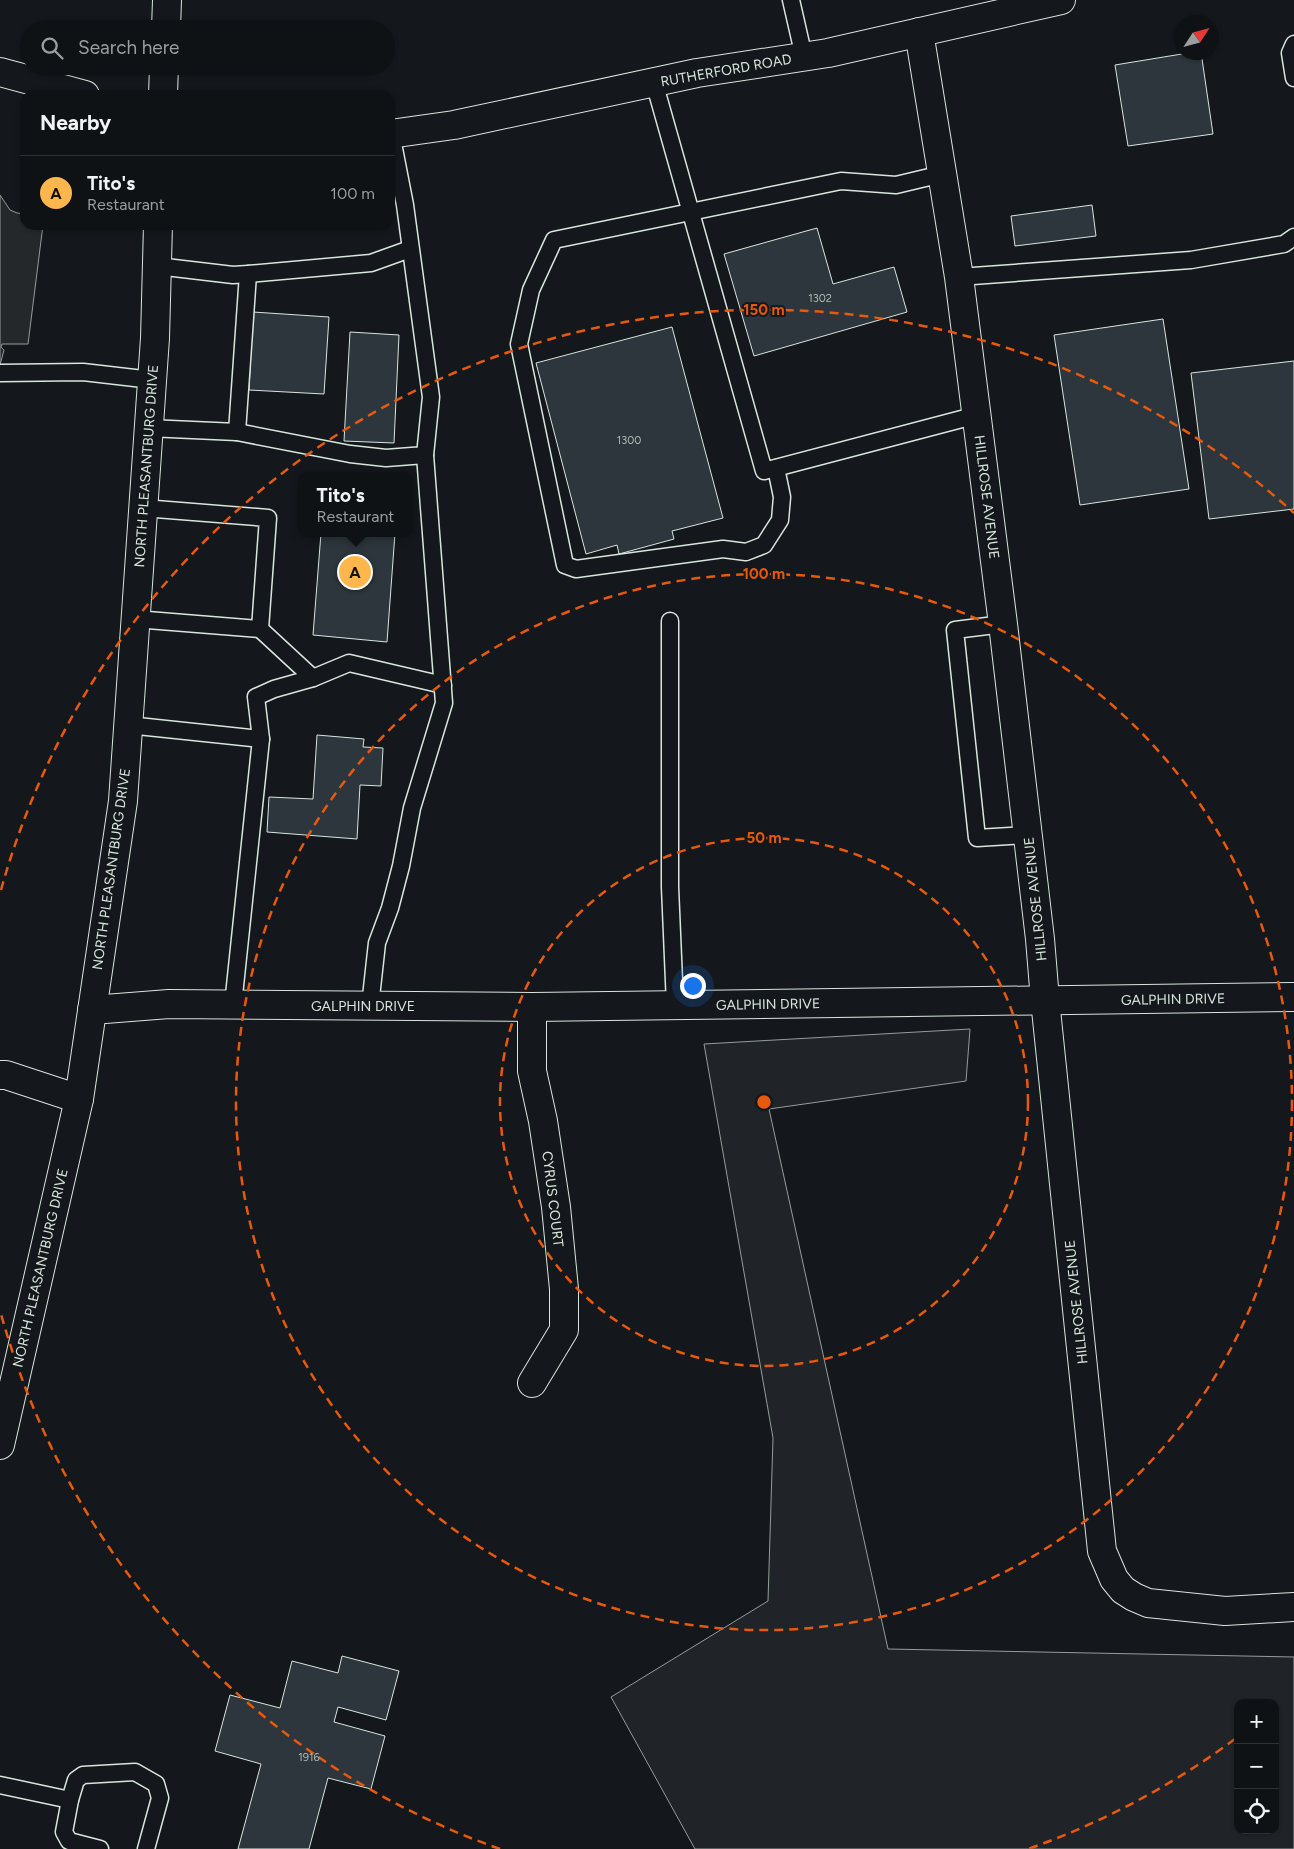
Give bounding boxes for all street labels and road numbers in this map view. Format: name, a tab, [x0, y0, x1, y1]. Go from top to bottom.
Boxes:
street label: RUTHERFORD ROAD	[659, 51, 793, 90]
street label: NORTH PLEASANTBURG DRIVE	[131, 364, 162, 568]
street label: HILLROSE AVENUE	[970, 434, 1003, 560]
street label: NORTH PLEASANTBURG DRIVE	[89, 767, 134, 971]
street label: HILLROSE AVENUE	[1021, 836, 1050, 962]
street label: GALPHIN DRIVE	[1121, 990, 1225, 1009]
street label: GALPHIN DRIVE	[716, 995, 820, 1014]
street label: GALPHIN DRIVE	[311, 998, 415, 1015]
street label: CYRUS COURT	[538, 1150, 567, 1248]
street label: NORTH PLEASANTBURG DRIVE	[9, 1167, 72, 1369]
street label: HILLROSE AVENUE	[1062, 1239, 1091, 1365]

